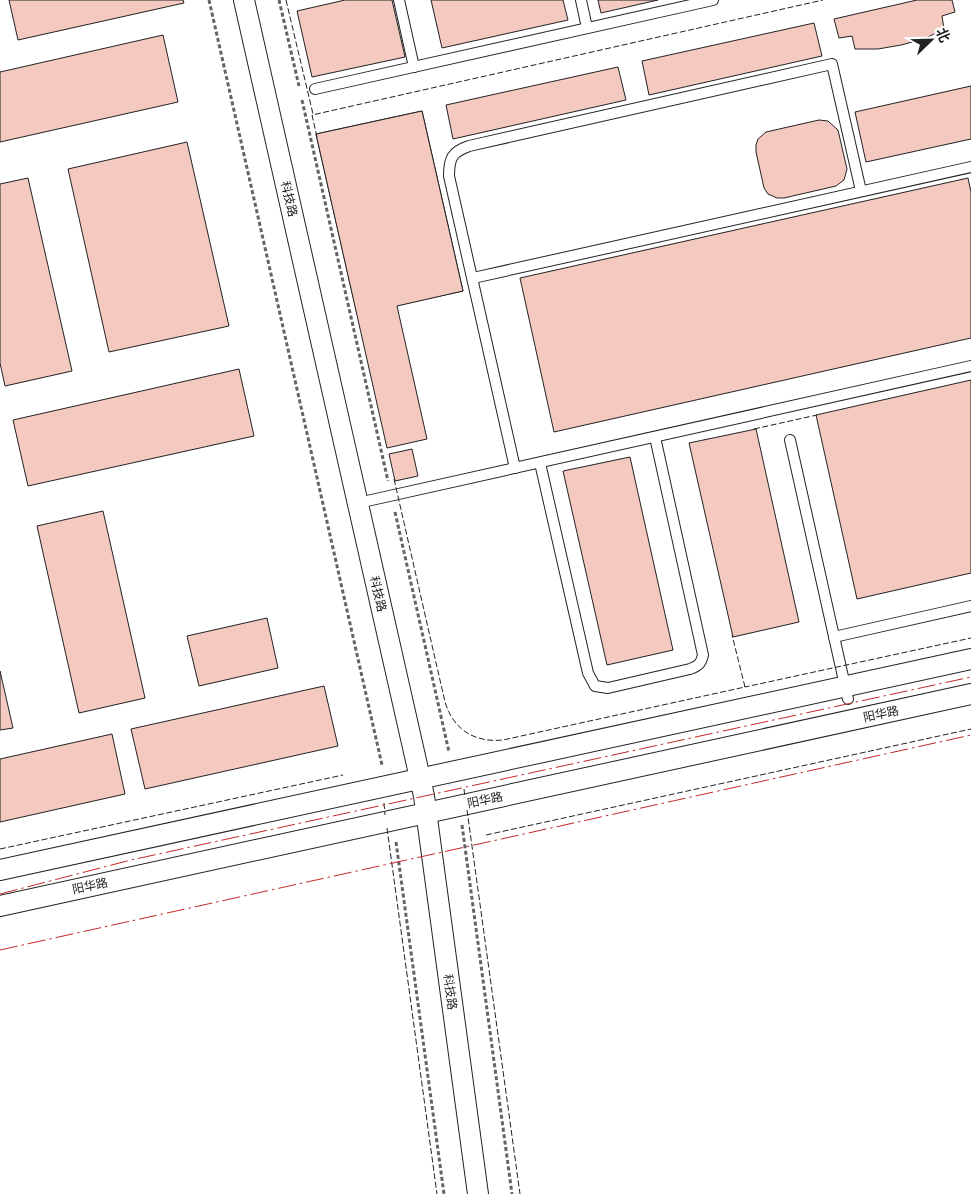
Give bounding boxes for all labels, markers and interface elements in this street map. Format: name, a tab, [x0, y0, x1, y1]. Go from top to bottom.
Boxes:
north arrow	[906, 15, 956, 65]
text: 北	[932, 25, 954, 45]
street label: 科技路	[278, 180, 301, 218]
street label: 科技路	[367, 575, 390, 613]
street label: 阳华路	[862, 702, 900, 725]
street label: 阳华路	[466, 788, 504, 811]
street label: 阳华路	[71, 874, 109, 897]
street label: 科技路	[441, 973, 460, 1011]

